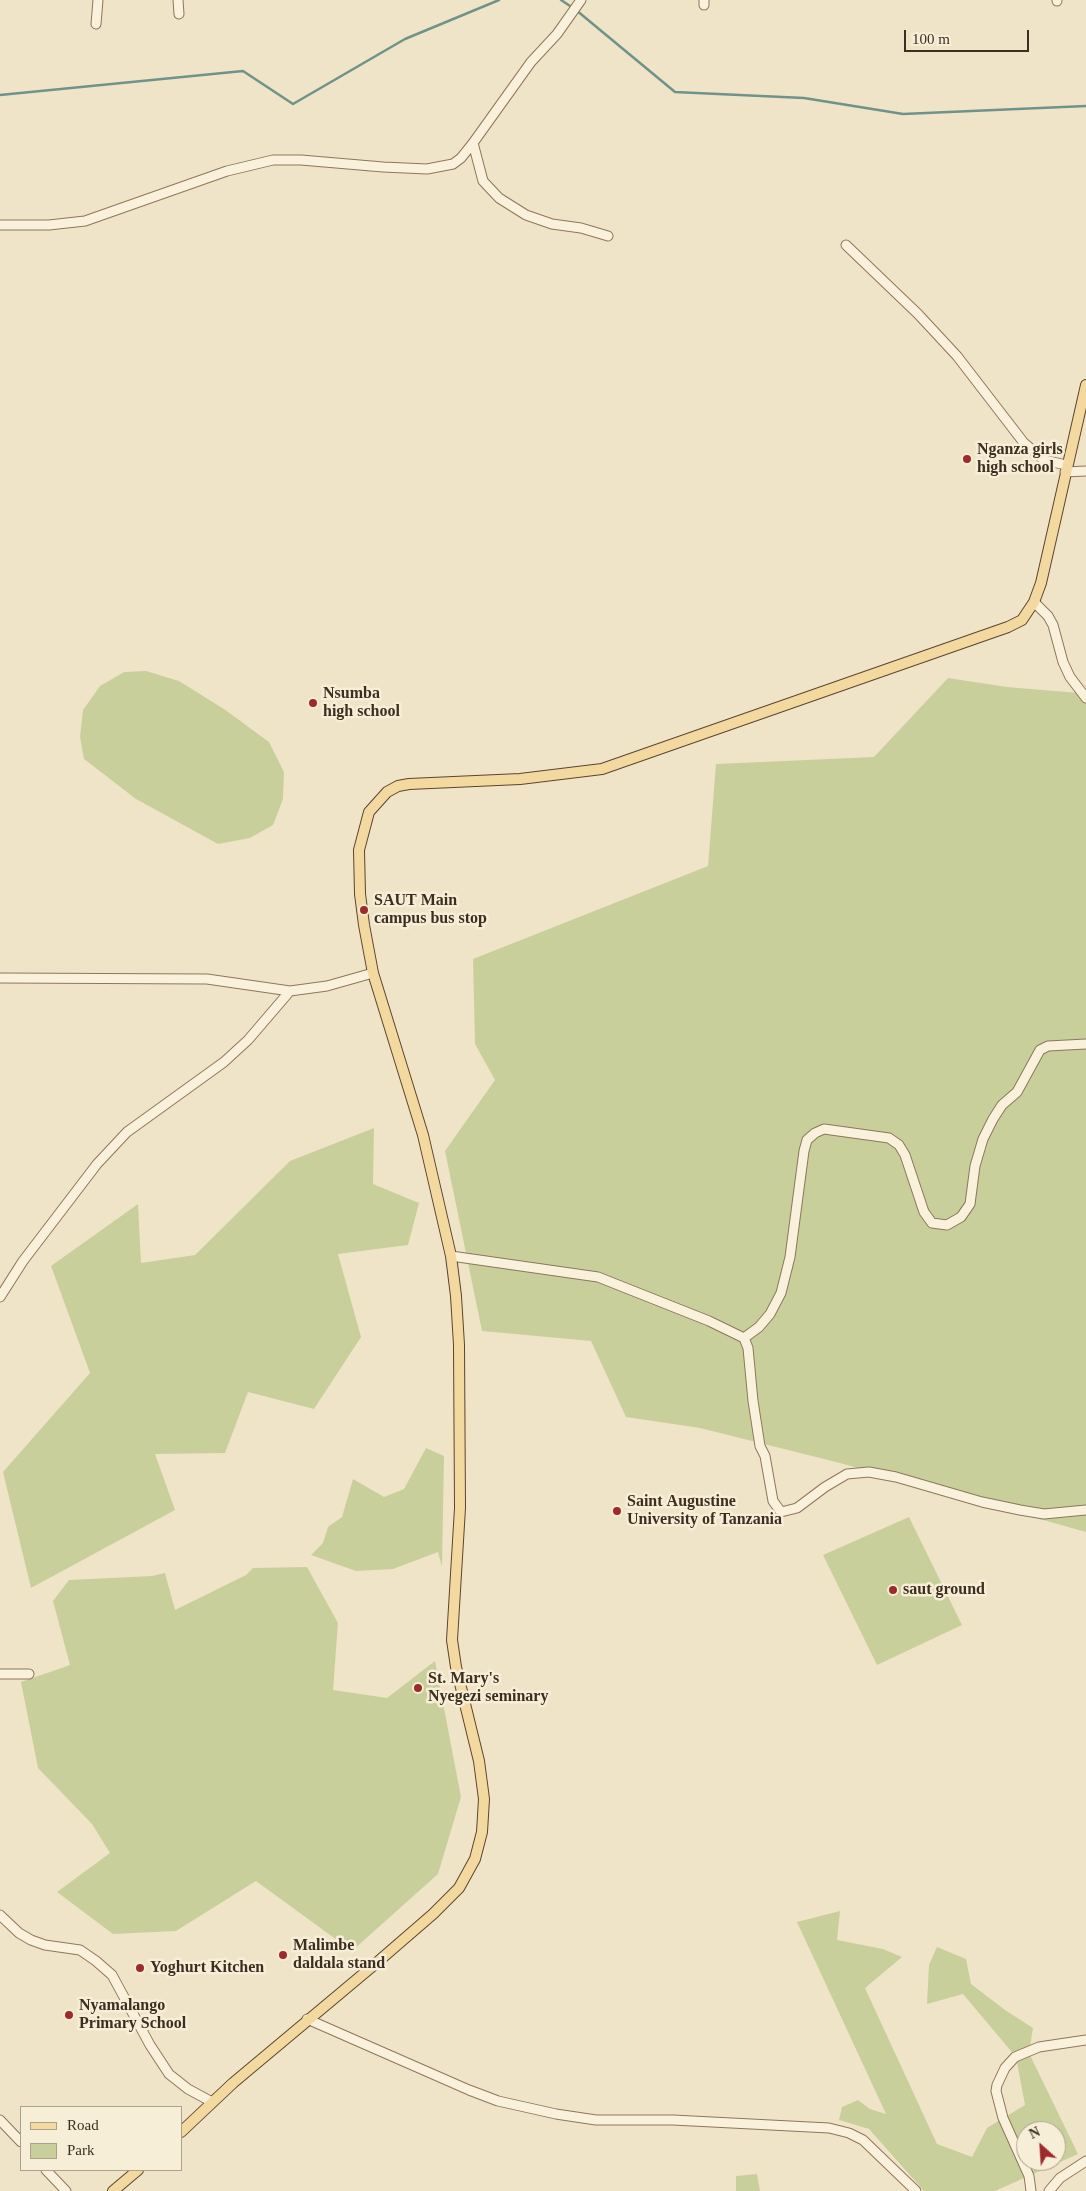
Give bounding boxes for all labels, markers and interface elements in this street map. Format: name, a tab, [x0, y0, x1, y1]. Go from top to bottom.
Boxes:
scale bar	[906, 20, 1031, 52]
text: 100 m	[912, 31, 950, 47]
place label: Nganza girls high school	[977, 440, 1063, 478]
marker: Nganza girls high school	[961, 453, 973, 465]
place label: Nsumba high school	[323, 684, 400, 722]
marker: Nsumba high school	[307, 697, 319, 709]
place label: SAUT Main campus bus stop	[374, 891, 487, 929]
marker: SAUT Main campus bus stop	[358, 904, 370, 916]
place label: Saint Augustine University of Tanzania	[627, 1492, 782, 1530]
marker: Saint Augustine University of Tanzania	[611, 1505, 623, 1517]
place label: saut ground	[903, 1580, 985, 1600]
marker: saut ground	[887, 1584, 899, 1596]
place label: St. Mary's Nyegezi seminary	[428, 1669, 548, 1707]
marker: St. Mary's Nyegezi seminary	[412, 1682, 424, 1694]
place label: Malimbe daldala stand	[293, 1936, 385, 1974]
marker: Malimbe daldala stand	[277, 1949, 289, 1961]
place label: Yoghurt Kitchen	[150, 1958, 264, 1978]
marker: Yoghurt Kitchen	[134, 1962, 146, 1974]
place label: Nyamalango Primary School	[79, 1996, 186, 2034]
marker: Nyamalango Primary School	[63, 2009, 75, 2021]
legend	[20, 2106, 182, 2171]
text: Road	[67, 2117, 99, 2133]
north arrow	[1016, 2121, 1066, 2171]
text: N	[1027, 2124, 1042, 2142]
text: Park	[67, 2142, 95, 2158]

